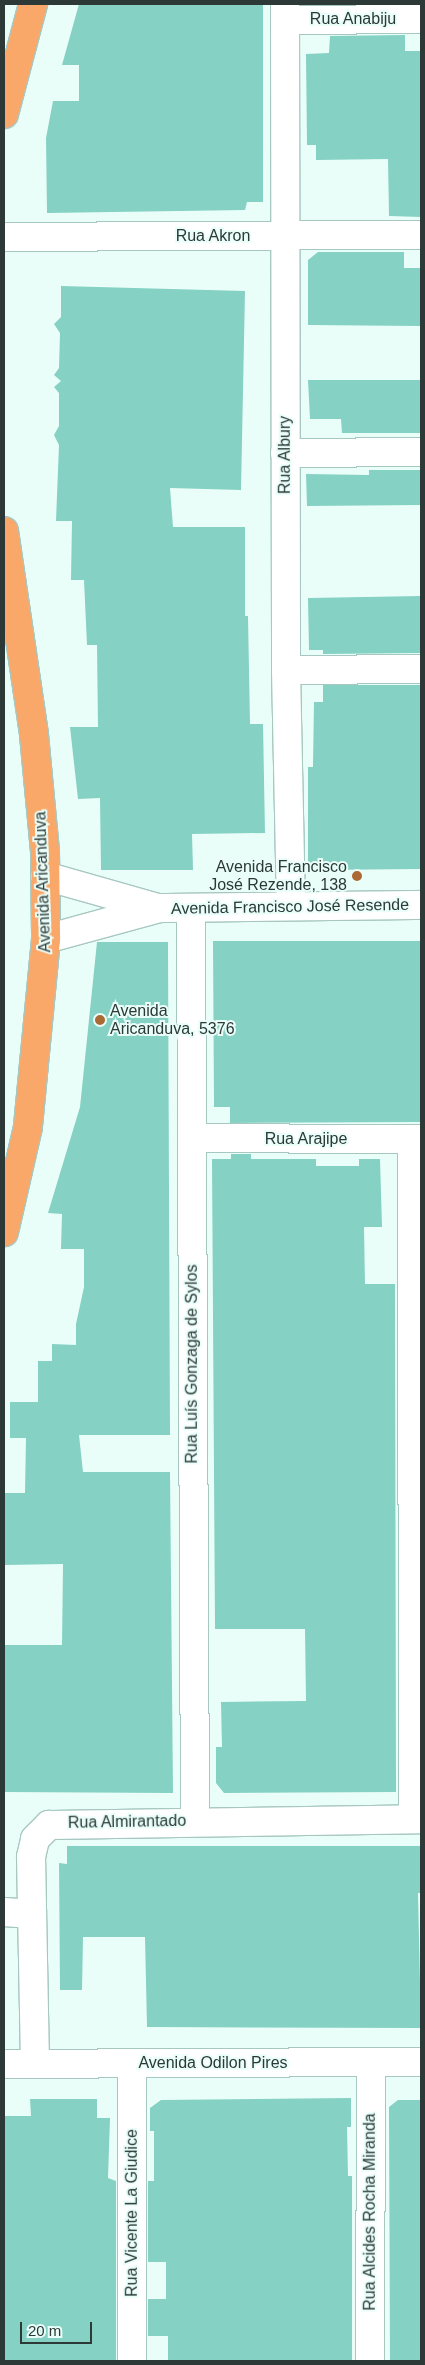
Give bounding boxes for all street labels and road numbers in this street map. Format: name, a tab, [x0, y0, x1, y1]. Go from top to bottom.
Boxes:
street label: Rua Anabiju	[309, 9, 397, 29]
street label: Rua Akron	[175, 226, 251, 246]
street label: Rua Albury	[275, 415, 295, 495]
street label: Avenida Aricanduva	[31, 811, 55, 953]
street label: Avenida Francisco José Resende	[171, 895, 409, 919]
street label: Rua Arajipe	[264, 1129, 348, 1149]
street label: Rua Luís Gonzaga de Sylos	[182, 1264, 202, 1464]
street label: Rua Almirantado	[67, 1811, 187, 1833]
street label: Avenida Odilon Pires	[138, 2053, 288, 2073]
street label: Rua Alcides Rocha Miranda	[360, 2113, 380, 2311]
street label: Rua Vicente La Giudice	[122, 2129, 142, 2297]

